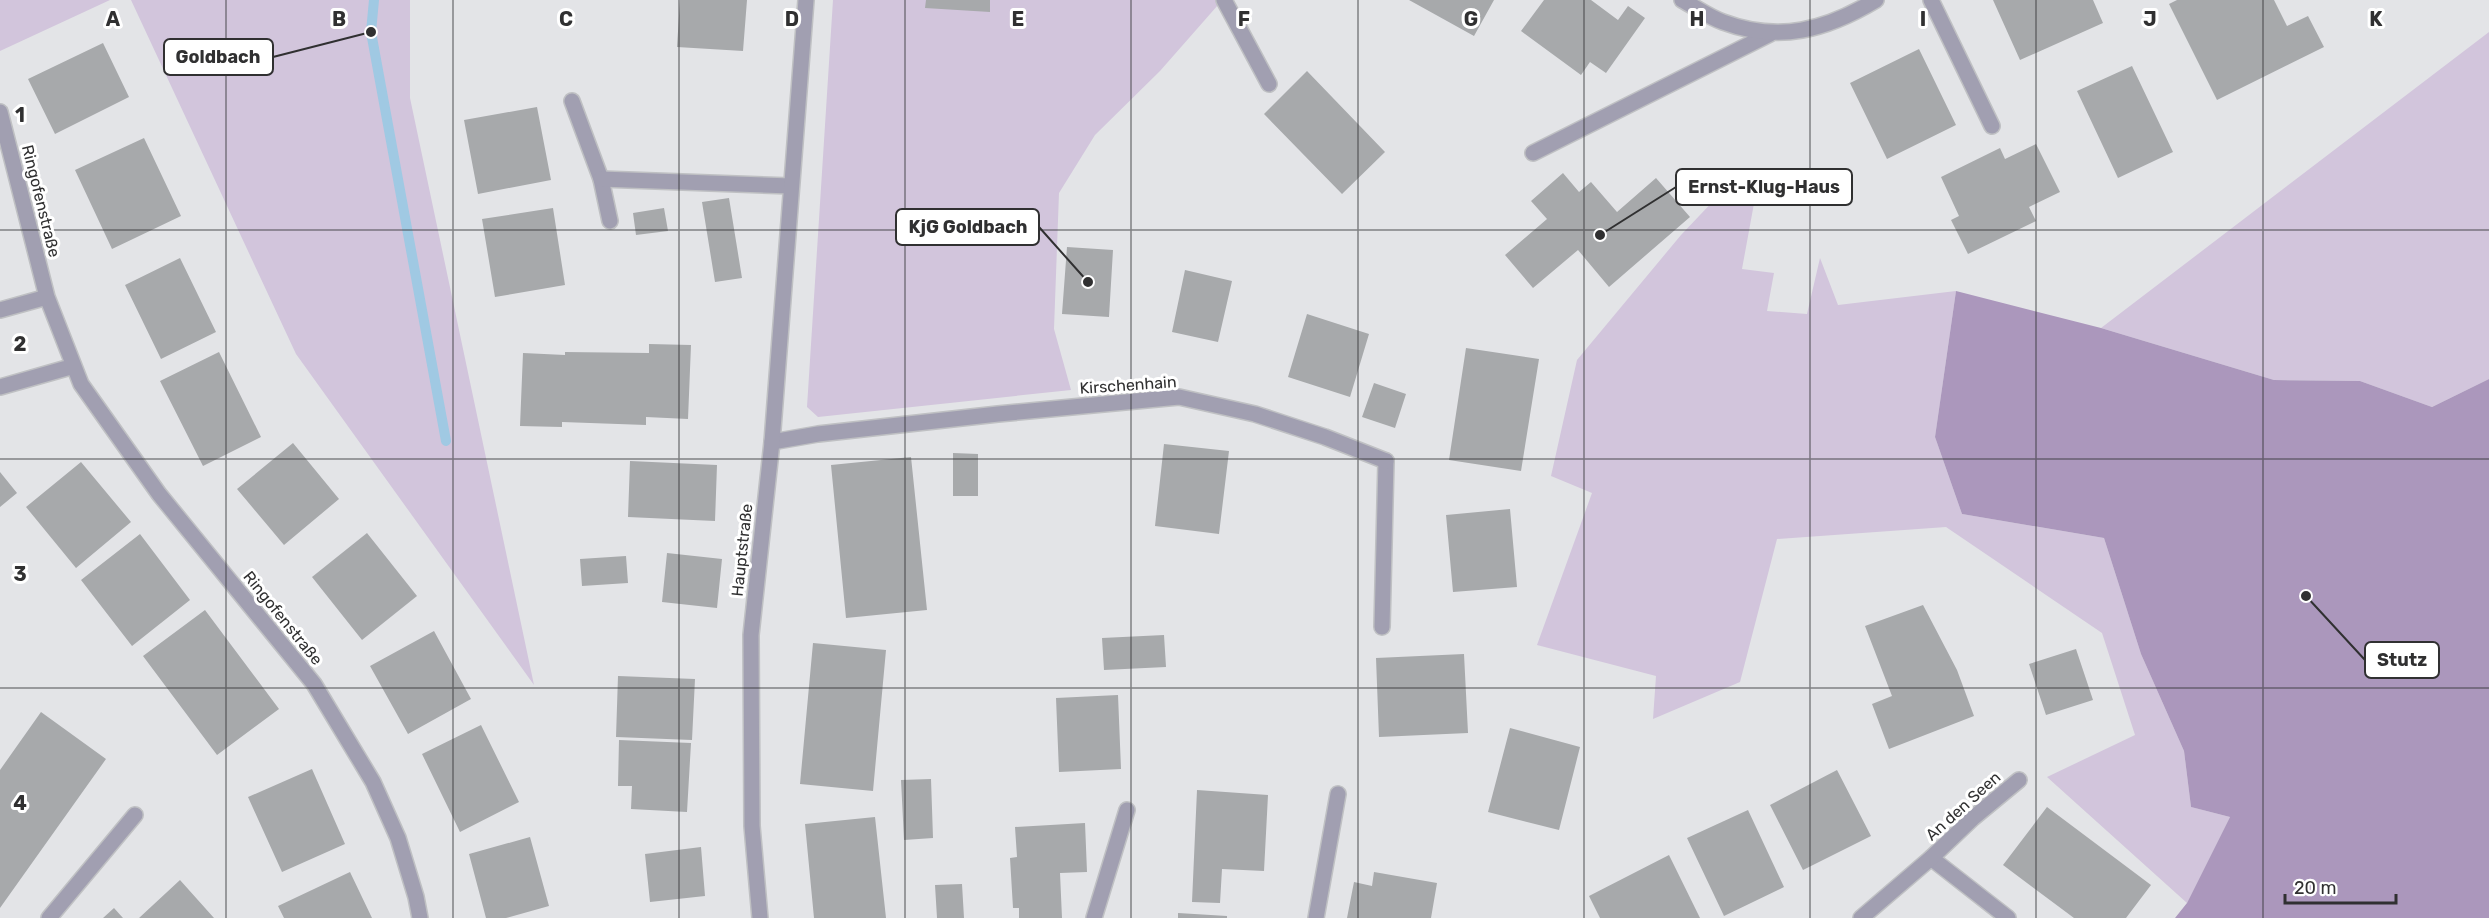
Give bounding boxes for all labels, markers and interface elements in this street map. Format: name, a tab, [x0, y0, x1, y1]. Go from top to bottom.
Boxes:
text: A	[106, 7, 121, 31]
text: B	[332, 7, 346, 31]
text: C	[559, 7, 573, 31]
text: D	[785, 7, 799, 31]
text: E	[1012, 7, 1024, 31]
text: F	[1238, 7, 1250, 31]
text: G	[1464, 7, 1478, 31]
text: H	[1690, 7, 1704, 31]
text: I	[1920, 7, 1926, 31]
text: J	[2143, 7, 2157, 31]
text: K	[2369, 7, 2383, 31]
callout: Goldbach	[164, 39, 273, 75]
text: Goldbach	[176, 46, 260, 68]
text: 1	[15, 103, 25, 127]
street label: Ringofenstraße	[18, 143, 64, 259]
callout: Ernst-Klug-Haus	[1676, 169, 1852, 205]
text: Ernst-Klug-Haus	[1688, 176, 1840, 198]
callout: KjG Goldbach	[896, 209, 1039, 245]
text: KjG Goldbach	[909, 216, 1027, 238]
text: 2	[14, 332, 27, 356]
street label: Kirschenhain	[1079, 372, 1177, 398]
street label: Hauptstraße	[728, 503, 756, 597]
text: 3	[13, 562, 27, 586]
street label: Ringofenstraße	[239, 567, 327, 669]
callout: Stutz	[2365, 642, 2439, 678]
text: Stutz	[2377, 649, 2427, 671]
street label: An den Seen	[1922, 767, 2004, 845]
text: 4	[13, 791, 27, 815]
scale bar	[2285, 867, 2396, 905]
text: 20 m	[2294, 877, 2336, 899]

